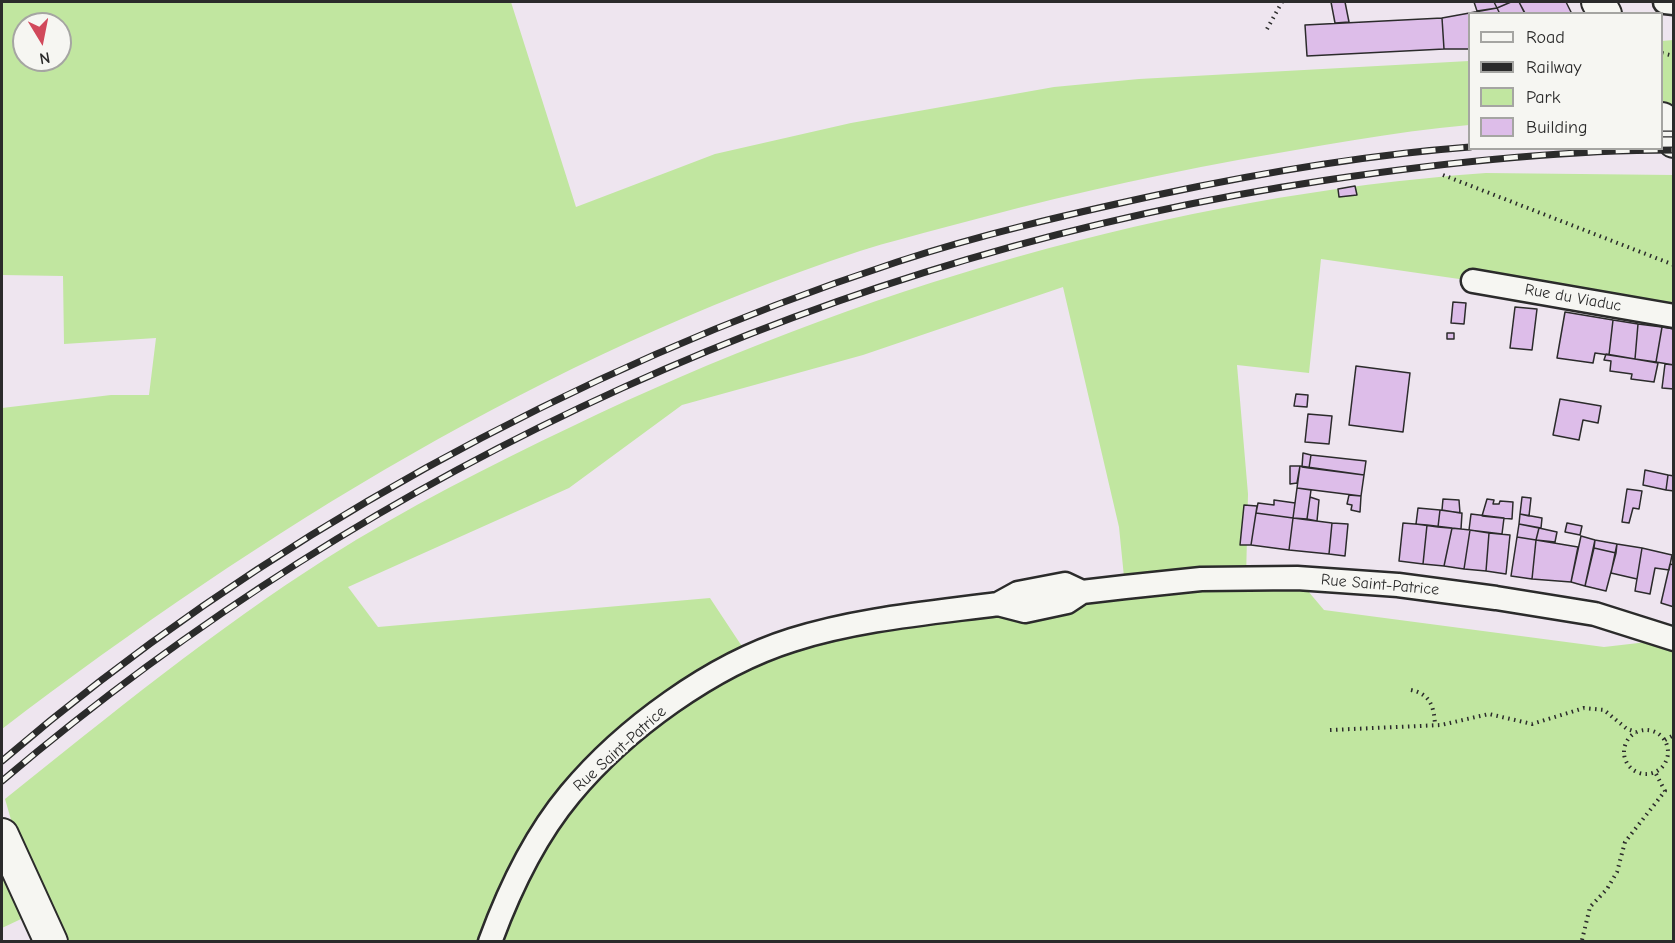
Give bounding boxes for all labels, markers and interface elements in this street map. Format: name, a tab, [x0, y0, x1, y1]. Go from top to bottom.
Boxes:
north arrow	[12, 12, 72, 72]
legend	[1468, 12, 1663, 150]
text: Road	[1526, 27, 1565, 48]
text: N	[38, 48, 51, 68]
text: Railway	[1526, 57, 1582, 78]
text: Park	[1526, 87, 1560, 108]
text: Building	[1526, 117, 1588, 138]
street label: Rue du Viaduc	[1523, 280, 1623, 316]
street label: Rue Saint-Patrice	[1320, 570, 1440, 600]
street label: Rue Saint-Patrice	[570, 702, 670, 796]

